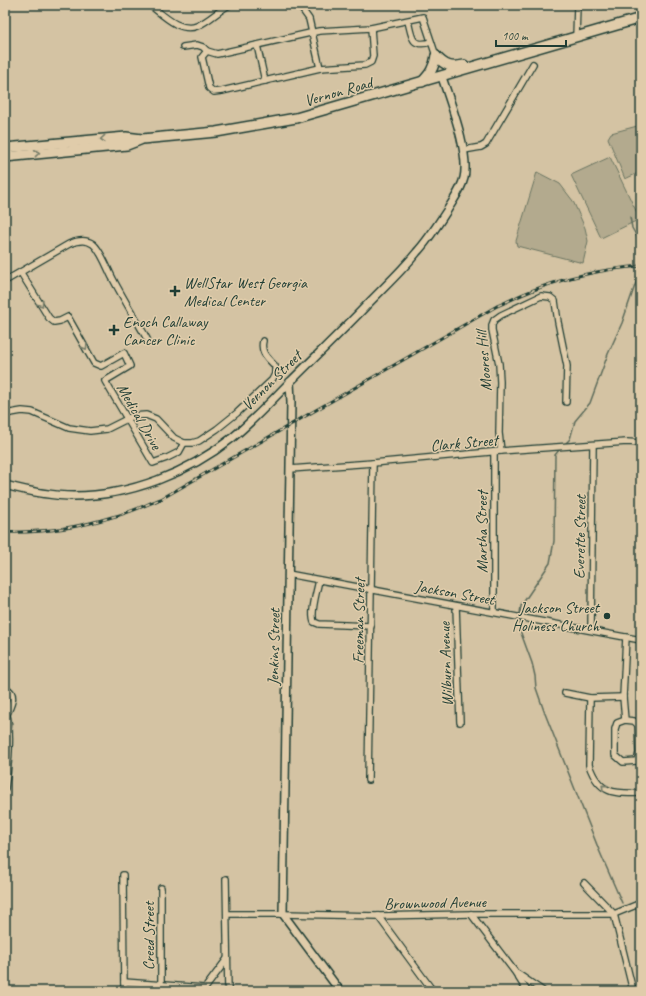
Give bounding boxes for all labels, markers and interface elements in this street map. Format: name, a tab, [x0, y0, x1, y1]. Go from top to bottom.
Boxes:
scale bar	[496, 22, 566, 48]
text: 100 m	[502, 28, 529, 44]
street label: Vernon Road	[302, 72, 377, 111]
one-way arrow	[100, 134, 106, 143]
one-way arrow	[34, 149, 40, 158]
place label: WellStar West Georgia Medical Center	[184, 273, 308, 311]
marker: WellStar West Georgia Medical Center	[169, 285, 181, 297]
one-way arrow	[36, 300, 43, 307]
place label: Enoch Callaway Cancer Clinic	[123, 312, 209, 350]
marker: Enoch Callaway Cancer Clinic	[108, 324, 120, 336]
street label: Moores Hill	[471, 327, 497, 392]
one-way arrow	[80, 343, 87, 350]
street label: Vernon Street	[237, 344, 308, 415]
street label: Medical Drive	[112, 380, 167, 455]
street label: Clark Street	[430, 430, 501, 456]
street label: Martha Street	[472, 488, 492, 573]
street label: Everette Street	[569, 493, 591, 579]
street label: Freeman Street	[348, 575, 370, 664]
street label: Jackson Street	[413, 576, 498, 610]
place label: Jackson Street Holiness Church	[512, 598, 601, 636]
street label: Jenkins Street	[263, 607, 285, 687]
marker: Jackson Street Holiness Church	[602, 611, 612, 621]
street label: Wilburn Avenue	[434, 620, 457, 706]
one-way arrow	[601, 784, 609, 791]
street label: Brownwood Avenue	[384, 892, 488, 914]
street label: Creed Street	[139, 900, 159, 970]

